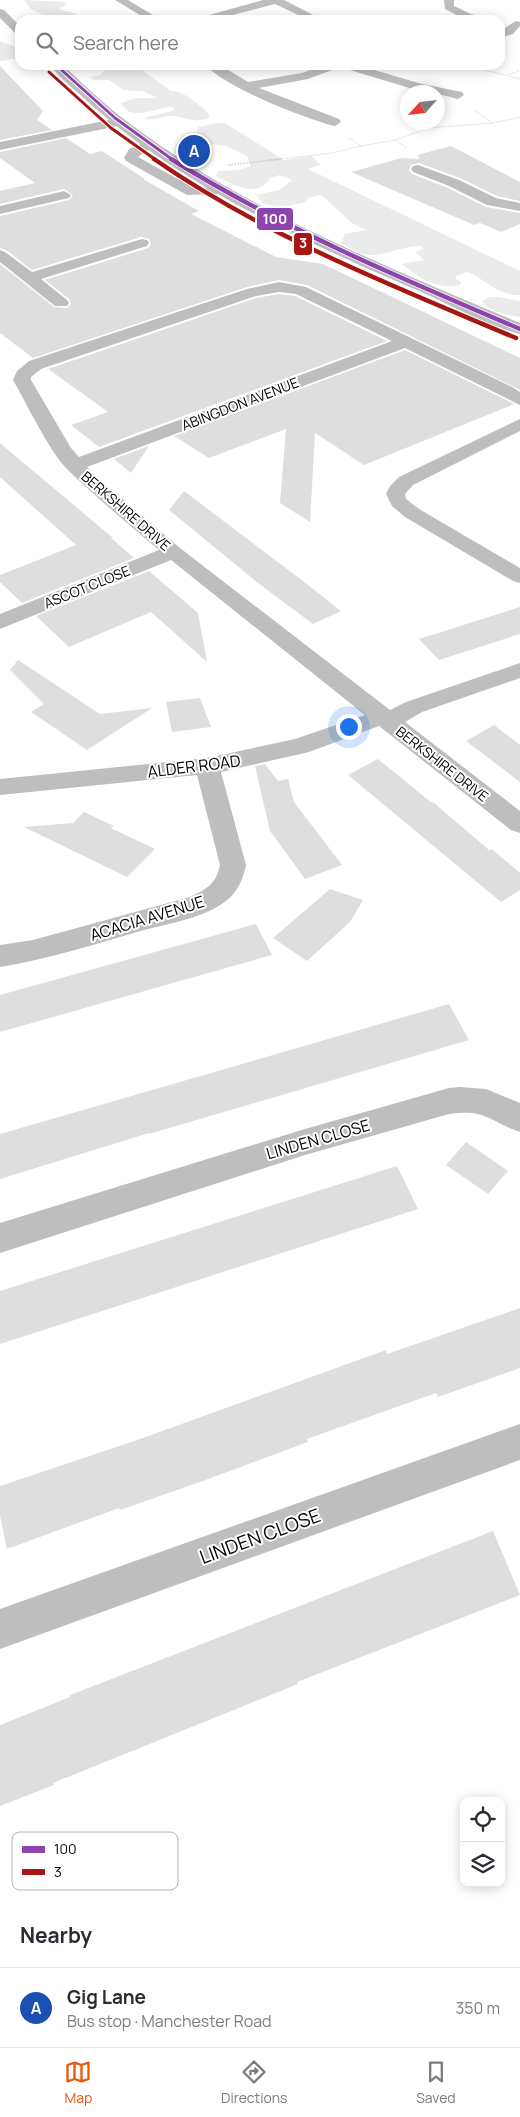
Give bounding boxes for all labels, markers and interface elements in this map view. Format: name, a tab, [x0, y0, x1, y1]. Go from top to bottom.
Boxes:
search box	[15, 15, 505, 70]
icon: search	[33, 29, 61, 57]
text: Search here	[73, 30, 179, 56]
north arrow	[400, 85, 445, 130]
pin: A	[178, 132, 210, 170]
line badge: 100	[256, 207, 294, 231]
text: 100	[263, 209, 287, 228]
line badge: 3	[293, 232, 313, 256]
text: 3	[299, 233, 307, 252]
street label: ABINGDON AVENUE	[179, 372, 301, 435]
street label: BERKSHIRE DRIVE	[78, 467, 175, 555]
street label: ASCOT CLOSE	[41, 561, 133, 612]
your location	[336, 714, 362, 740]
street label: BERKSHIRE DRIVE	[392, 722, 492, 806]
street label: ALDER ROAD	[146, 749, 242, 783]
street label: ACACIA AVENUE	[87, 890, 207, 946]
street label: LINDEN CLOSE	[264, 1114, 372, 1164]
street label: LINDEN CLOSE	[196, 1502, 324, 1570]
map controls	[460, 1797, 505, 1887]
button: locate	[460, 1797, 505, 1842]
legend	[12, 1832, 178, 1890]
text: 100	[54, 1839, 77, 1858]
button: layers	[460, 1842, 505, 1887]
text: 3	[54, 1862, 62, 1881]
text: Nearby	[20, 1921, 92, 1949]
text: Gig Lane	[67, 1984, 146, 2010]
text: A	[31, 1997, 41, 2019]
text: 350 m	[455, 1997, 500, 2019]
text: Bus stop · Manchester Road	[67, 2010, 272, 2032]
tab: Map	[64, 2058, 92, 2107]
tab: Directions	[221, 2058, 287, 2107]
tab: Saved	[416, 2058, 456, 2107]

